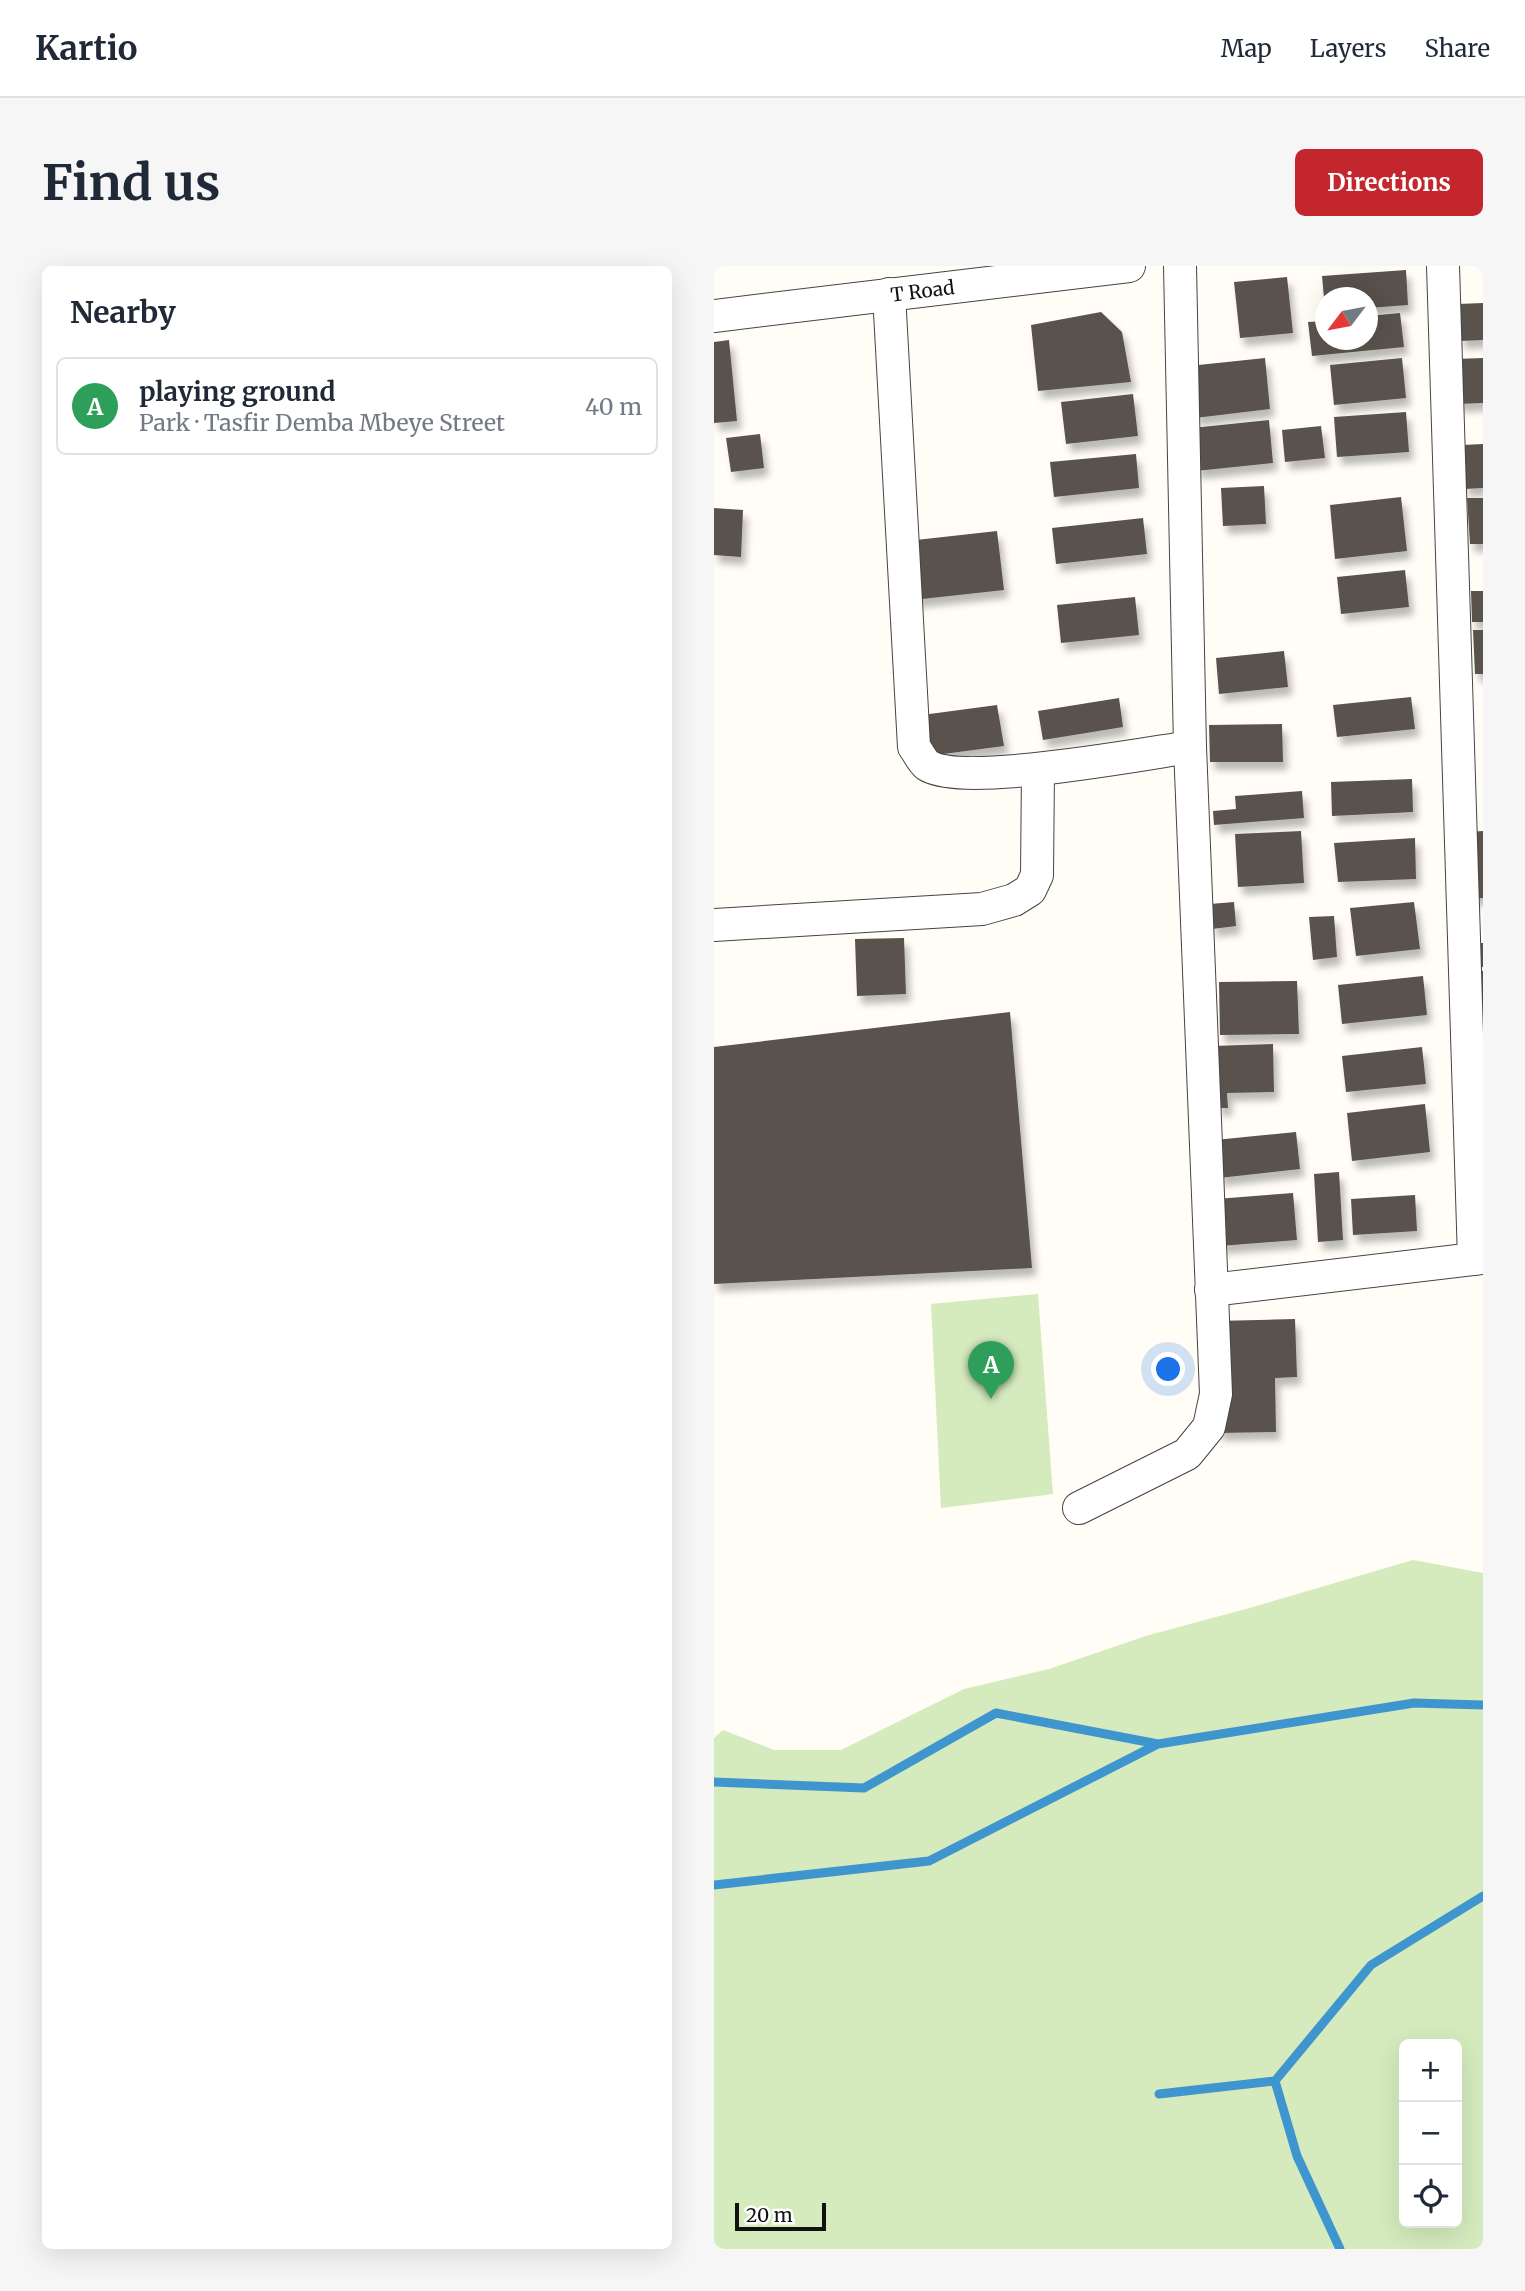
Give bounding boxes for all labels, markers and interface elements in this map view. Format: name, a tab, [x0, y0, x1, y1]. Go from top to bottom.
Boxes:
text: Kartio	[35, 28, 138, 69]
text: Map	[1221, 33, 1272, 64]
text: Layers	[1310, 33, 1386, 64]
text: Share	[1424, 33, 1490, 64]
button: Directions	[1295, 149, 1483, 216]
text: Find us	[42, 152, 220, 213]
street label: T Road	[889, 275, 956, 307]
north arrow	[1315, 287, 1378, 350]
text: Nearby	[70, 293, 176, 331]
text: playing ground	[139, 375, 336, 408]
text: A	[87, 392, 103, 421]
text: 40 m	[585, 392, 642, 421]
text: Park · Tasfir Demba Mbeye Street	[139, 408, 505, 437]
pin: A	[968, 1341, 1014, 1399]
your location	[1151, 1352, 1185, 1386]
map controls	[1399, 2039, 1462, 2228]
button: +	[1399, 2039, 1462, 2102]
button: −	[1399, 2102, 1462, 2165]
button: locate	[1399, 2165, 1462, 2228]
scale bar	[735, 2200, 826, 2232]
text: 20 m	[746, 2203, 793, 2227]

